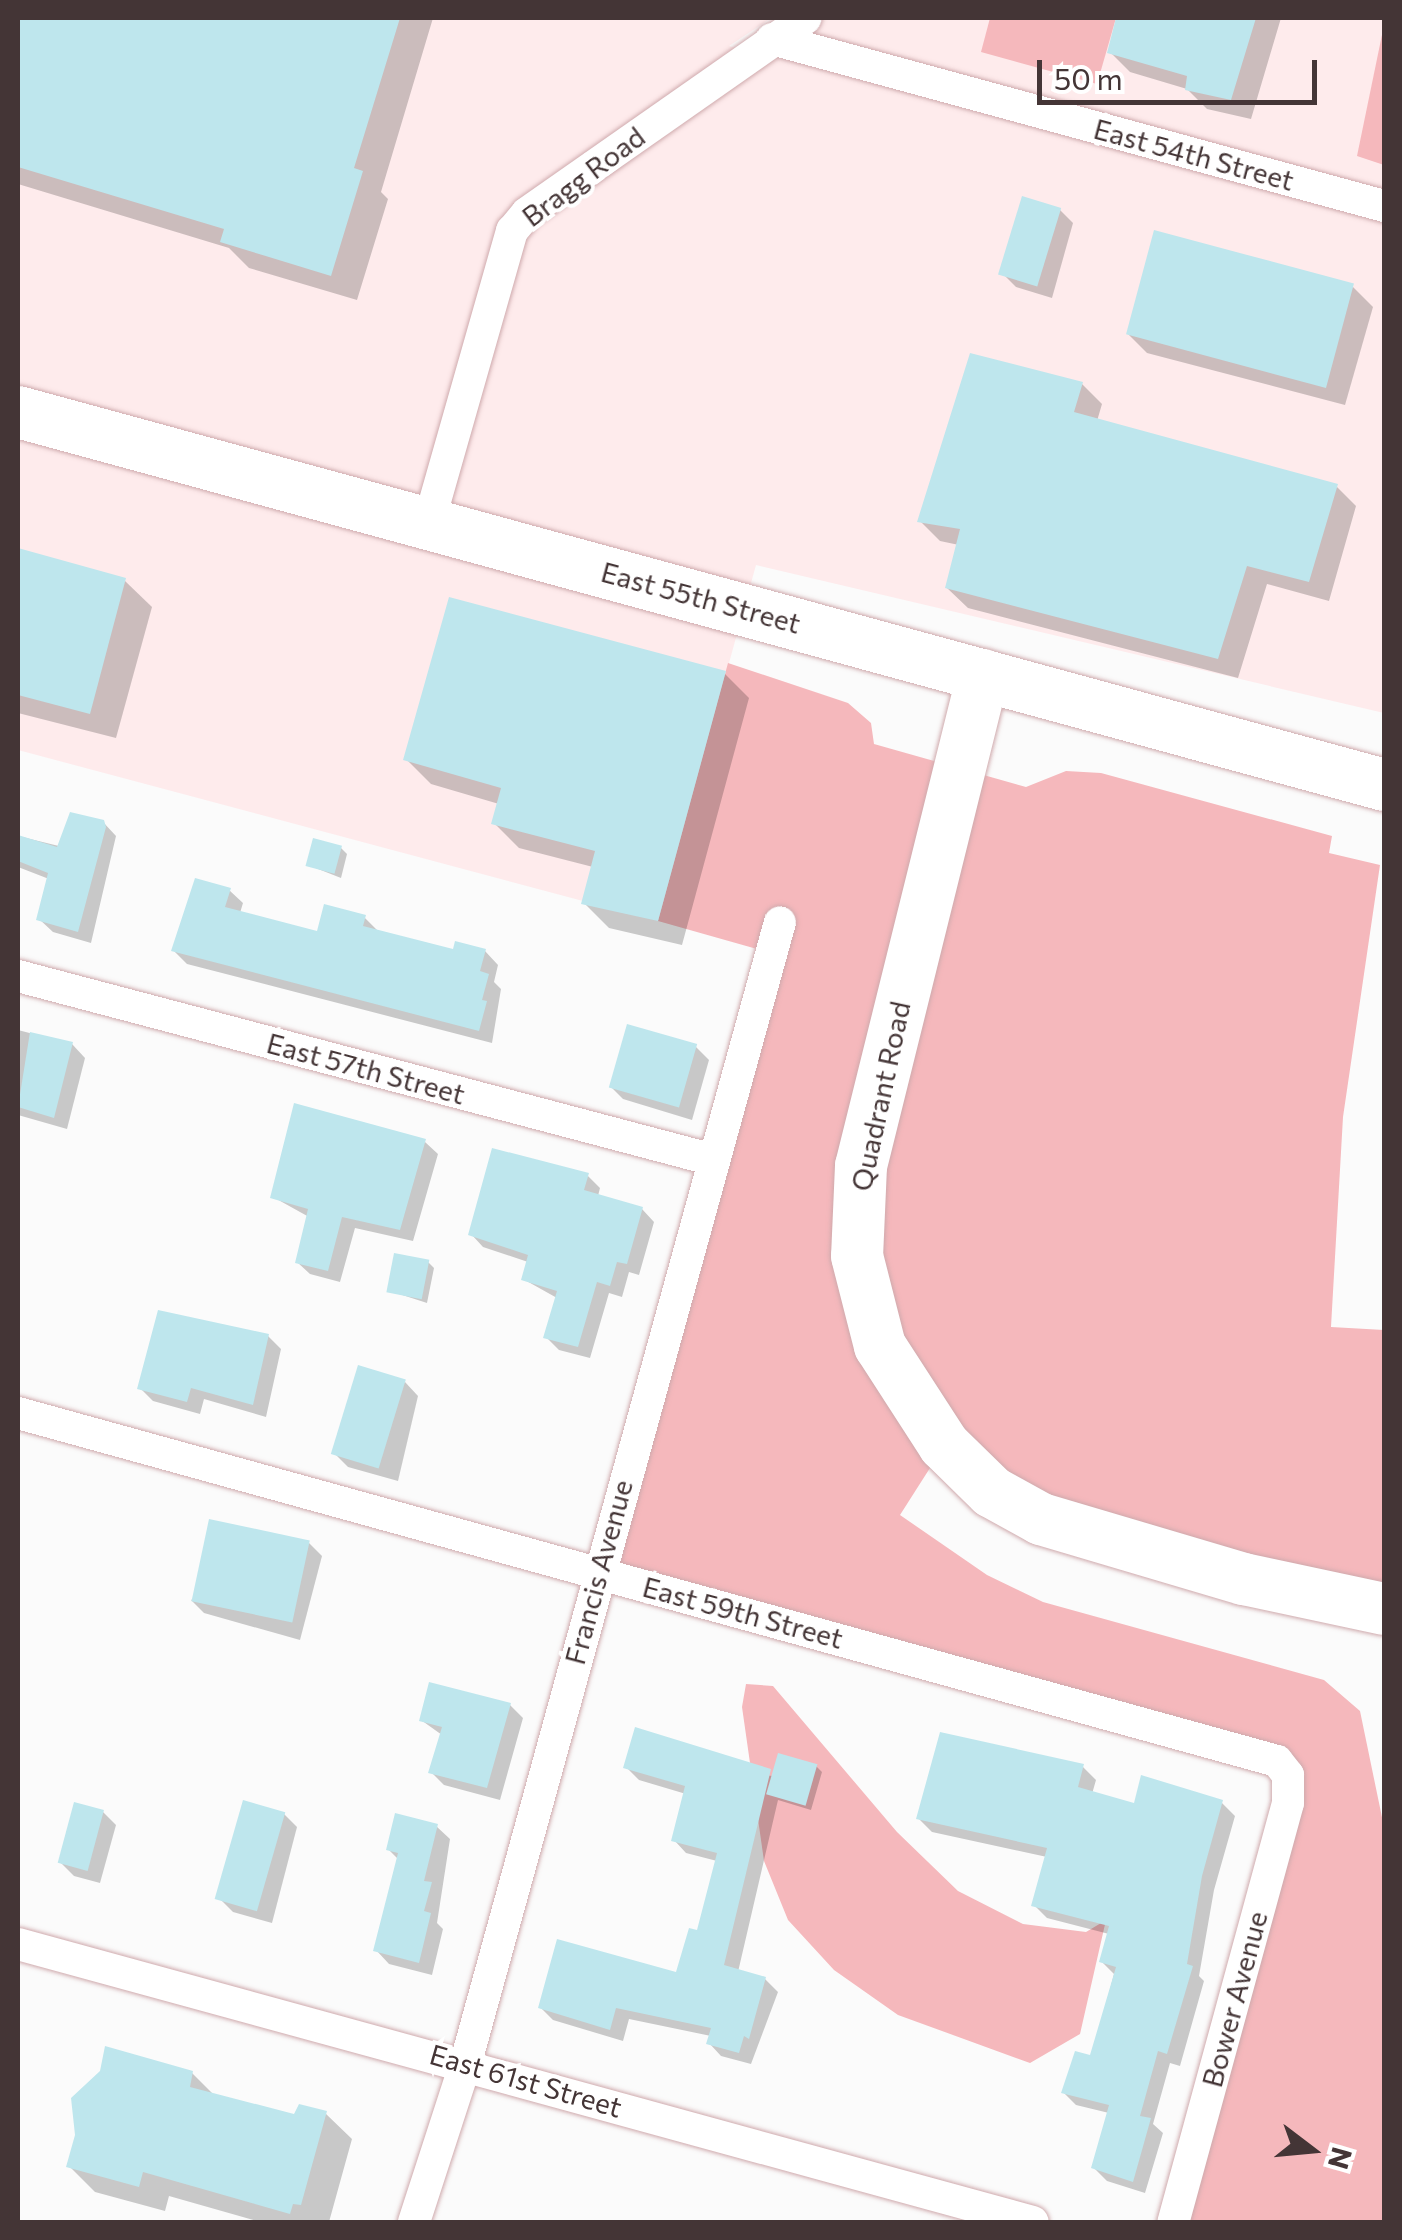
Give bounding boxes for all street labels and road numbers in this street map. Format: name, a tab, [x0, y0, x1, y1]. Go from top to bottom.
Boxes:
street label: East 54th Street	[1090, 111, 1298, 197]
street label: Bragg Road	[515, 119, 651, 233]
street label: East 55th Street	[598, 554, 804, 640]
street label: Quadrant Road	[843, 998, 917, 1194]
street label: East 57th Street	[263, 1025, 469, 1111]
street label: Francis Avenue	[557, 1476, 639, 1668]
street label: East 59th Street	[639, 1569, 847, 1655]
street label: Bower Avenue	[1194, 1907, 1274, 2091]
street label: East 61st Street	[426, 2037, 626, 2123]

